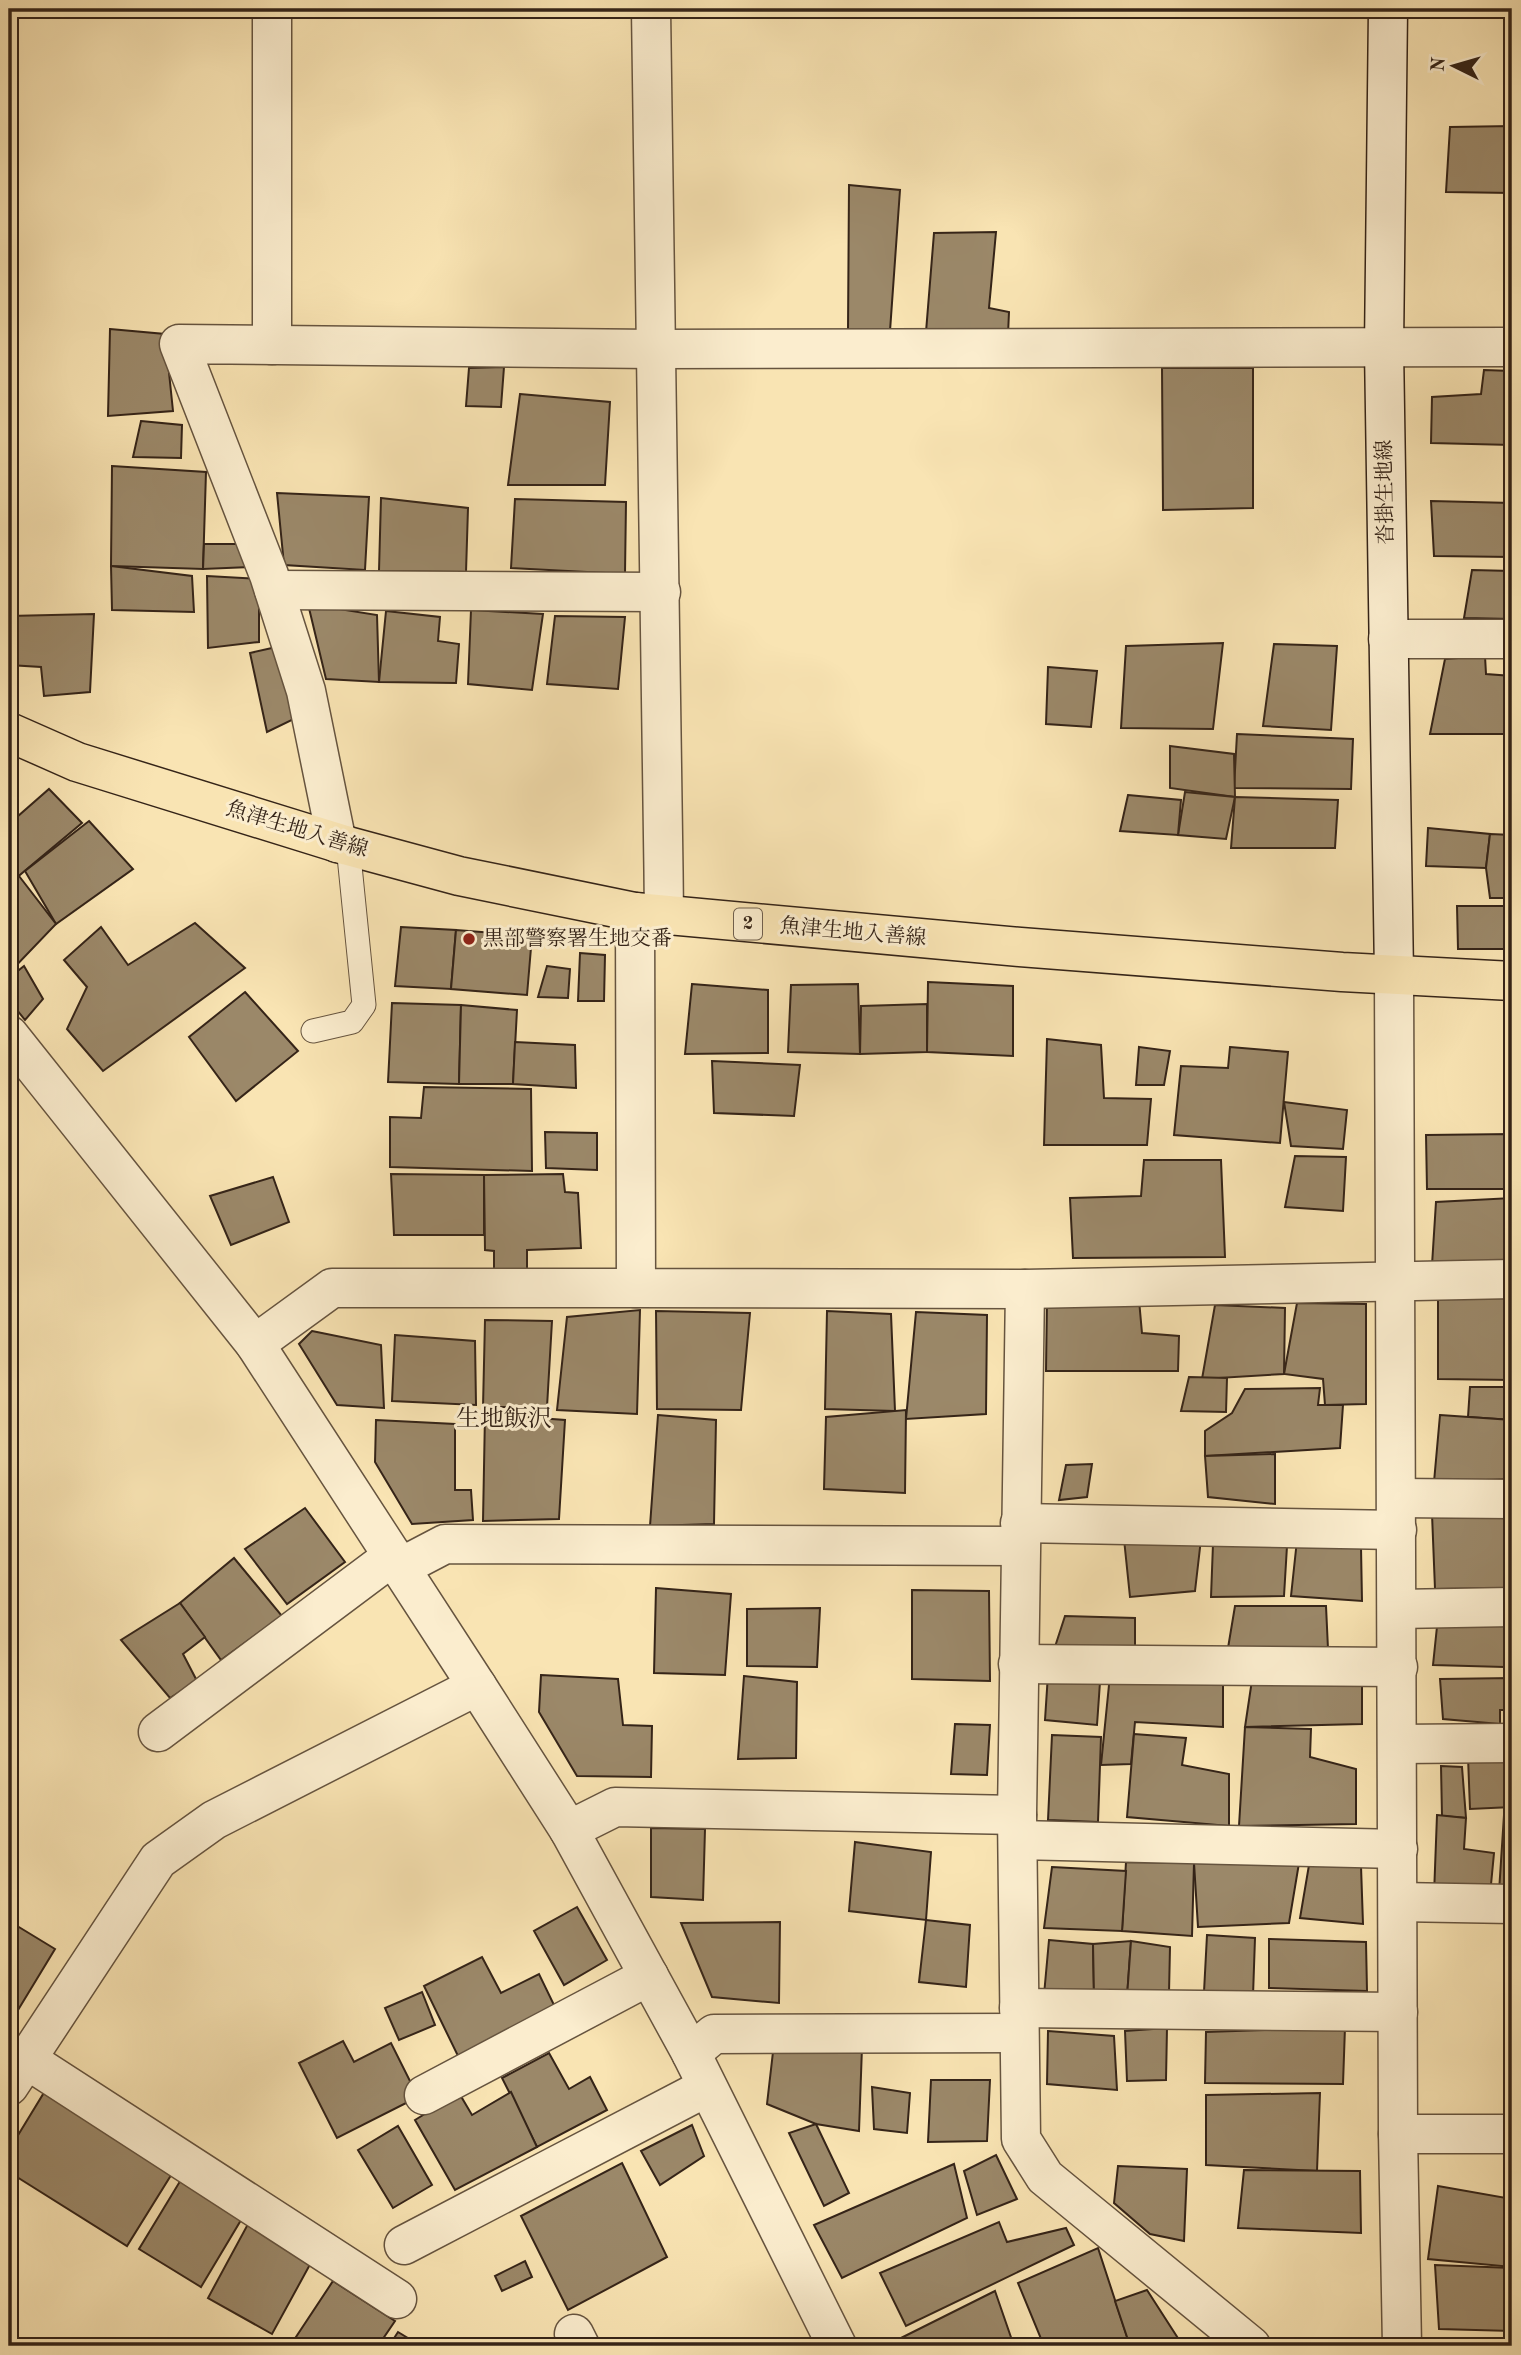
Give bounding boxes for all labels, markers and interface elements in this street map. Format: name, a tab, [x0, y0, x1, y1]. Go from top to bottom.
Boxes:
north arrow	[1420, 32, 1490, 102]
text: N	[1429, 56, 1450, 73]
street label: 沓掛生地線	[1373, 439, 1397, 545]
street label: 魚津生地入善線	[224, 797, 371, 862]
road number: 2	[734, 908, 762, 940]
street label: 魚津生地入善線	[779, 914, 927, 950]
place label: 黒部警察署生地交番	[483, 927, 672, 950]
marker: 黒部警察署生地交番	[461, 931, 477, 947]
district label: 生地飯沢	[456, 1405, 552, 1432]

